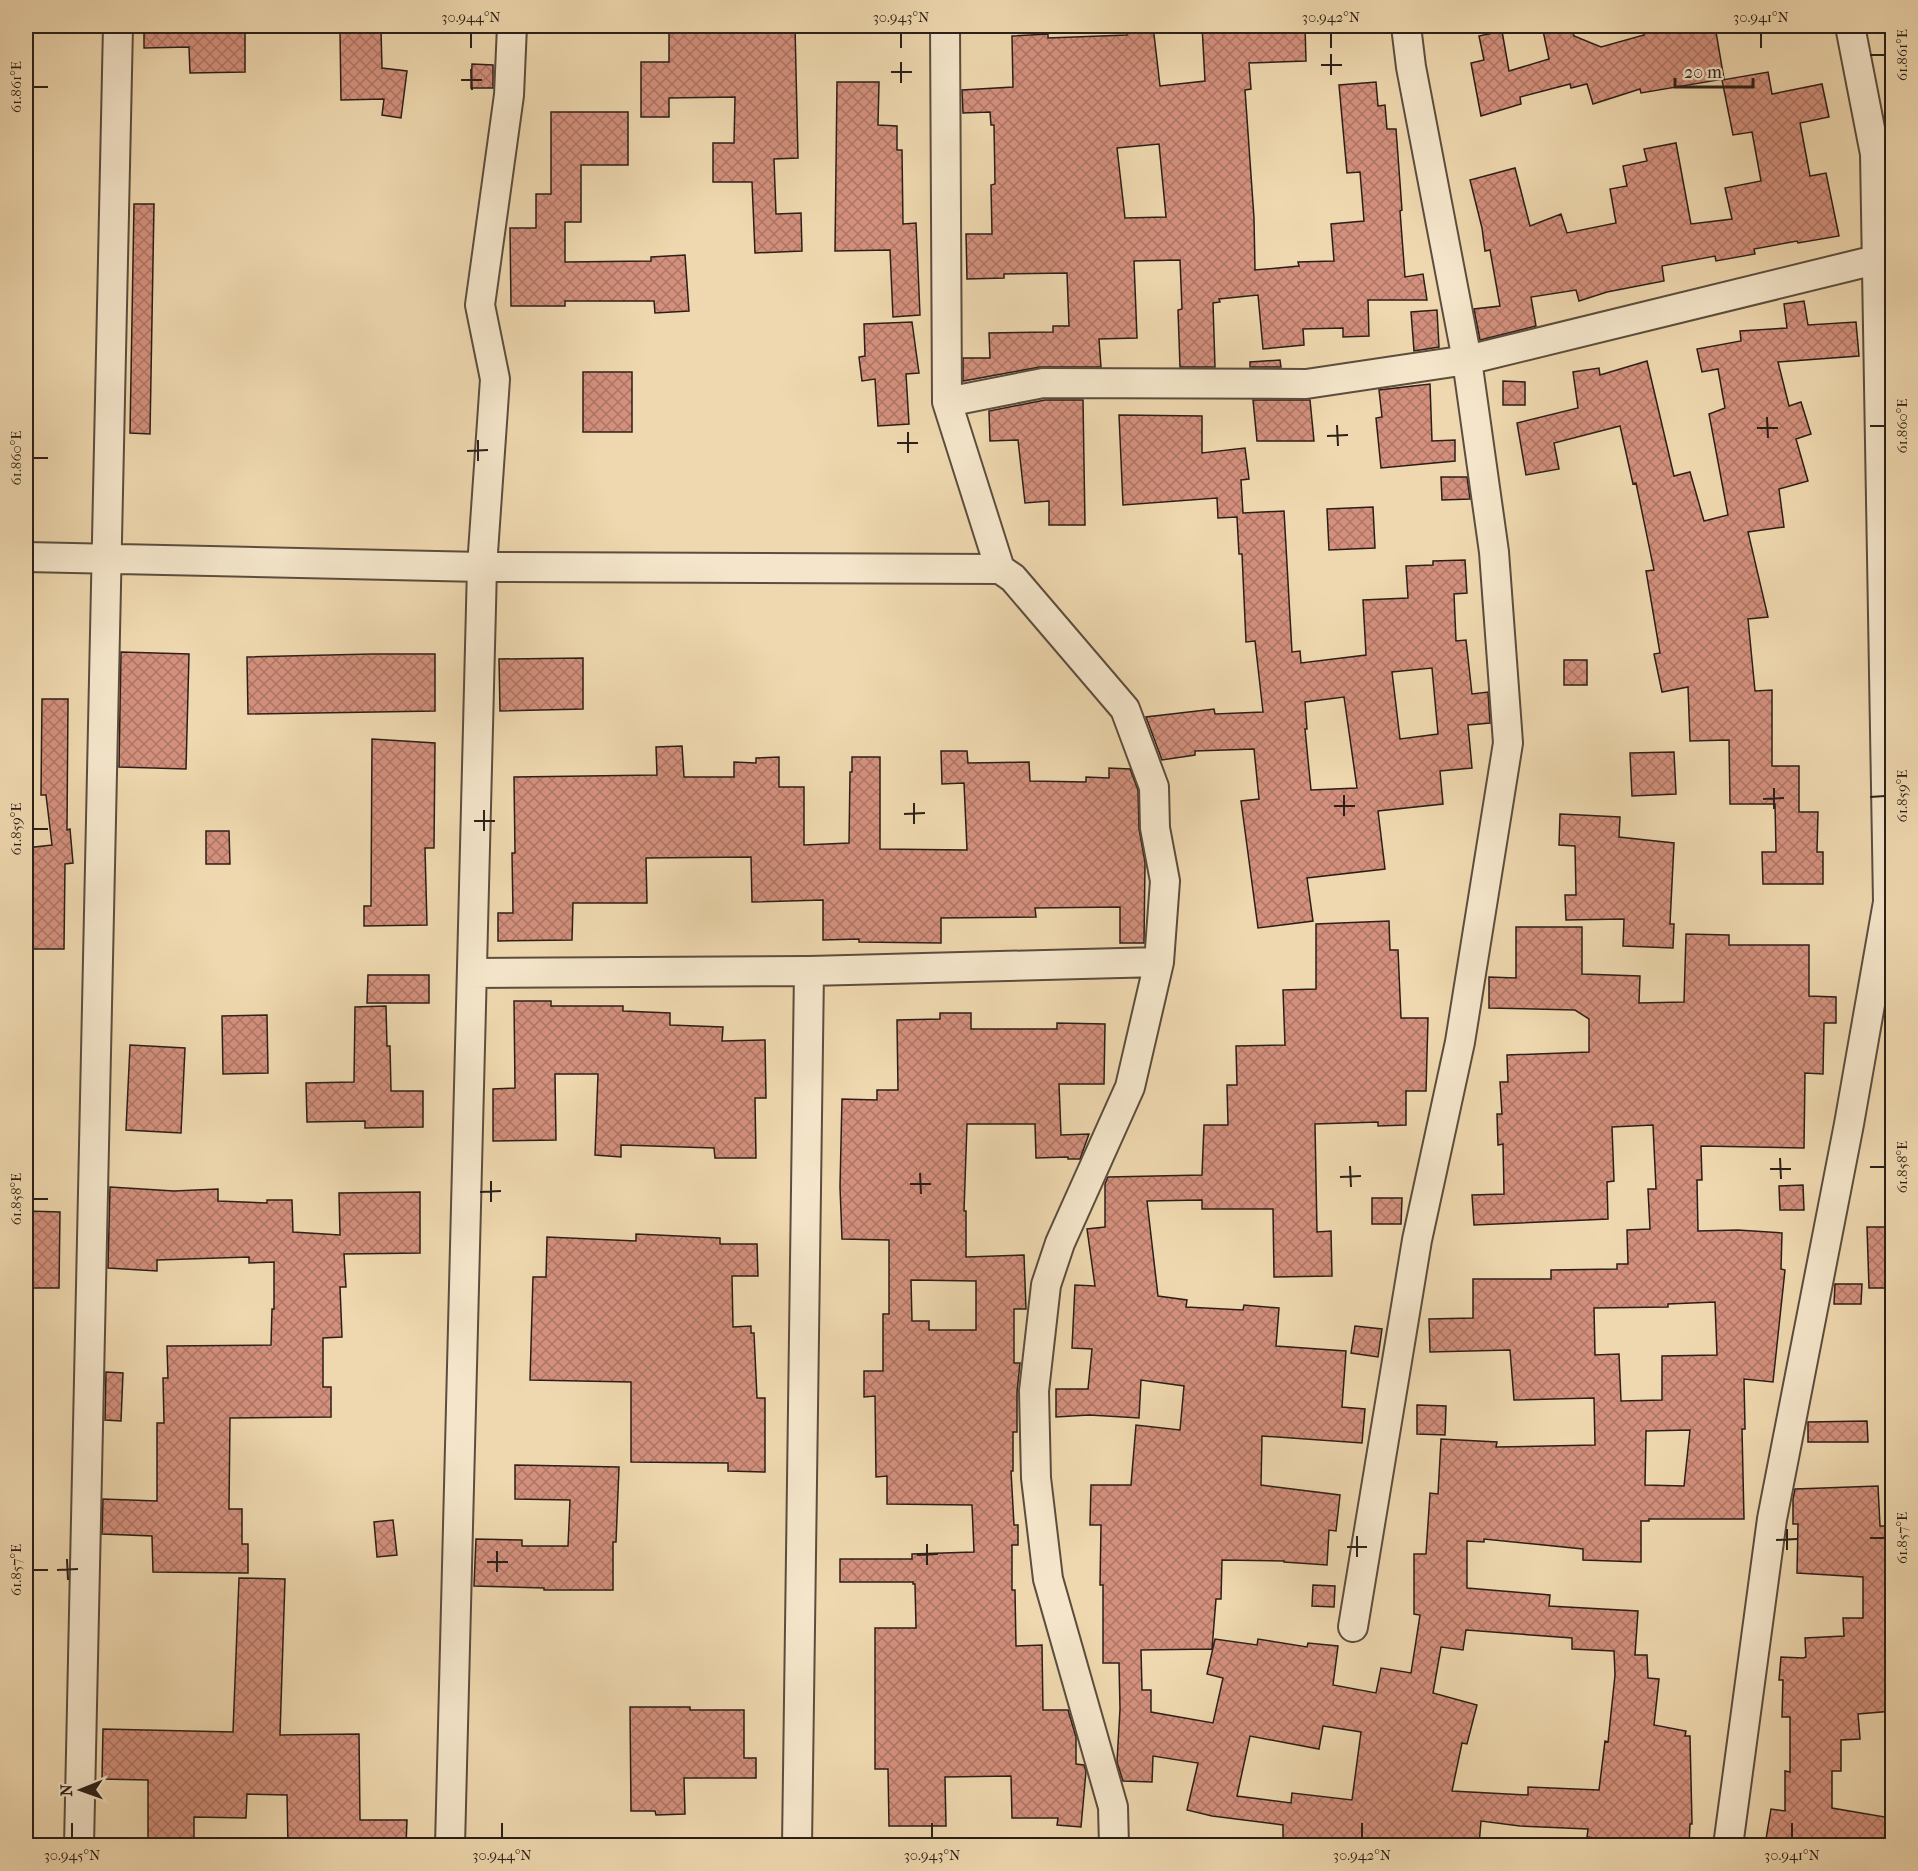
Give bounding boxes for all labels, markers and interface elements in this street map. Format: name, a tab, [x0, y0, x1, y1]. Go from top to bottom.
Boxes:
text: 30.944°N	[441, 8, 501, 26]
text: 30.943°N	[873, 8, 930, 26]
text: 30.942°N	[1302, 8, 1361, 26]
text: 30.941°N	[1733, 8, 1790, 26]
text: 61.861°E	[1893, 29, 1911, 81]
scale bar	[1675, 51, 1753, 89]
text: 61.861°E	[7, 61, 25, 113]
text: 20 m	[1684, 62, 1722, 83]
text: 61.860°E	[1893, 399, 1911, 453]
text: 61.860°E	[7, 431, 25, 485]
text: 61.859°E	[1893, 770, 1911, 822]
text: 61.859°E	[7, 803, 25, 855]
text: 61.858°E	[1893, 1141, 1911, 1193]
text: 61.858°E	[7, 1173, 25, 1225]
text: 61.857°E	[1893, 1512, 1911, 1564]
text: 61.857°E	[7, 1544, 25, 1596]
north arrow	[51, 1760, 111, 1820]
text: N	[57, 1783, 76, 1796]
text: 30.945°N	[44, 1846, 101, 1864]
text: 30.944°N	[472, 1846, 532, 1864]
text: 30.943°N	[904, 1846, 961, 1864]
text: 30.942°N	[1333, 1846, 1392, 1864]
text: 30.941°N	[1764, 1846, 1821, 1864]

